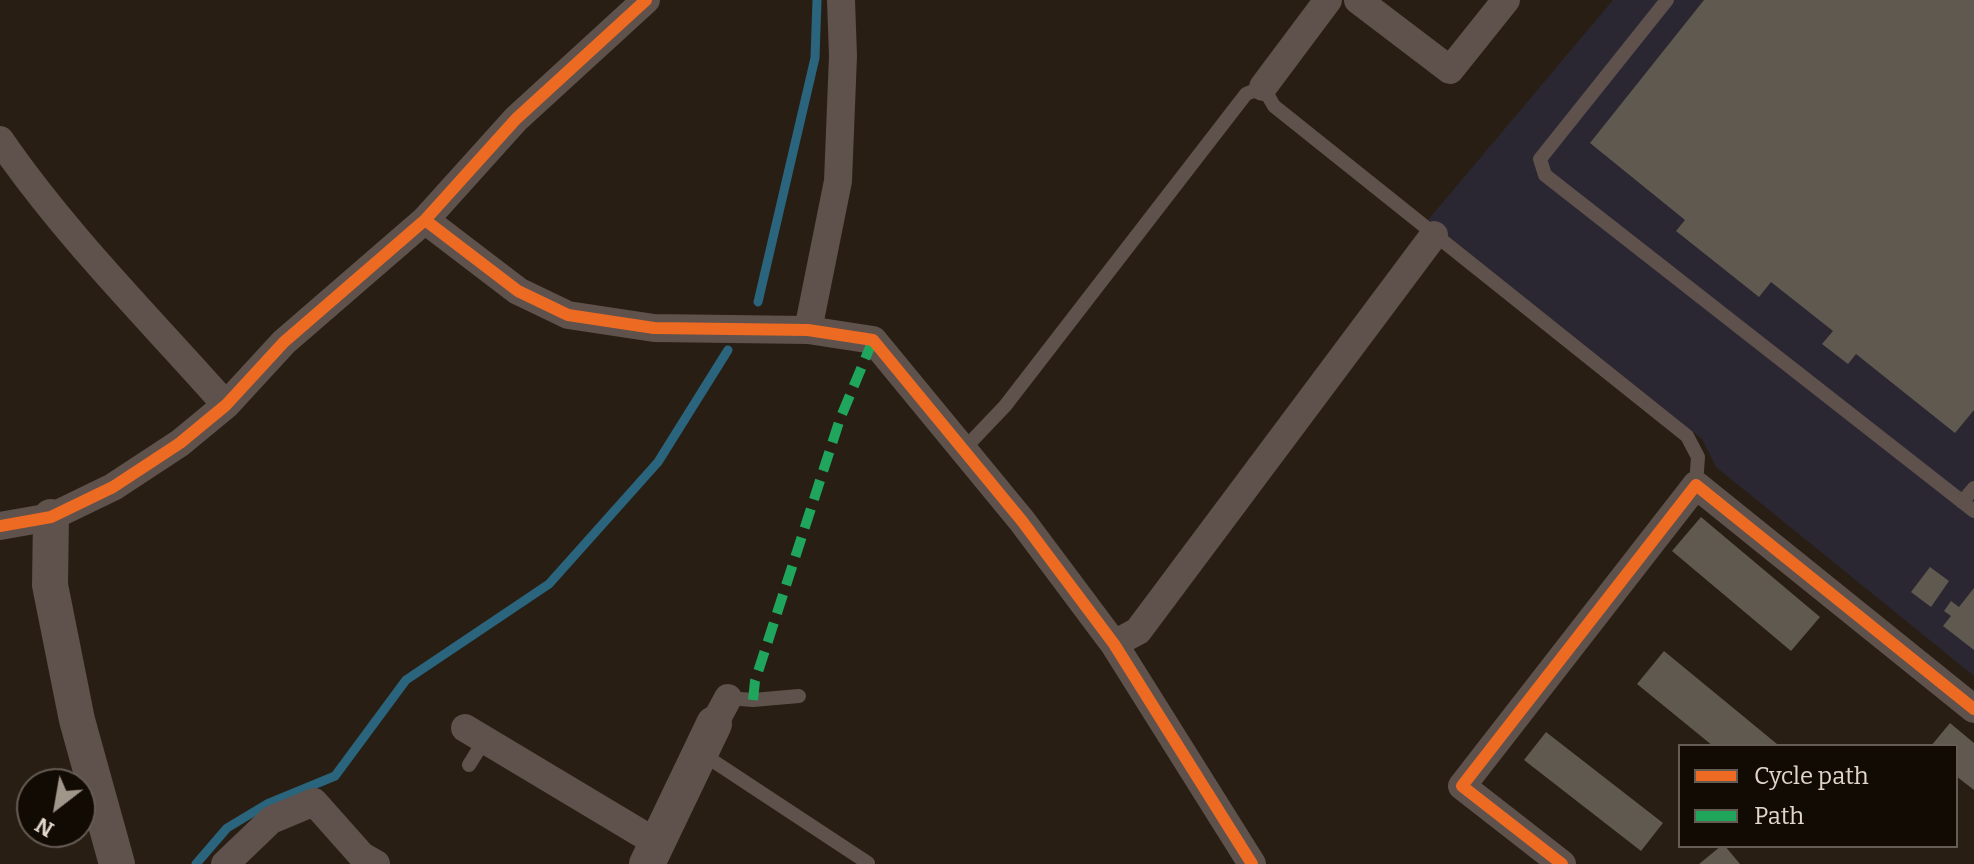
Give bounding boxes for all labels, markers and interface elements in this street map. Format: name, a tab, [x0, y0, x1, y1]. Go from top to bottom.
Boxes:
legend	[1678, 744, 1958, 848]
text: Cycle path	[1754, 762, 1869, 790]
north arrow	[16, 768, 96, 848]
text: Path	[1754, 802, 1804, 830]
text: N	[30, 811, 59, 843]

